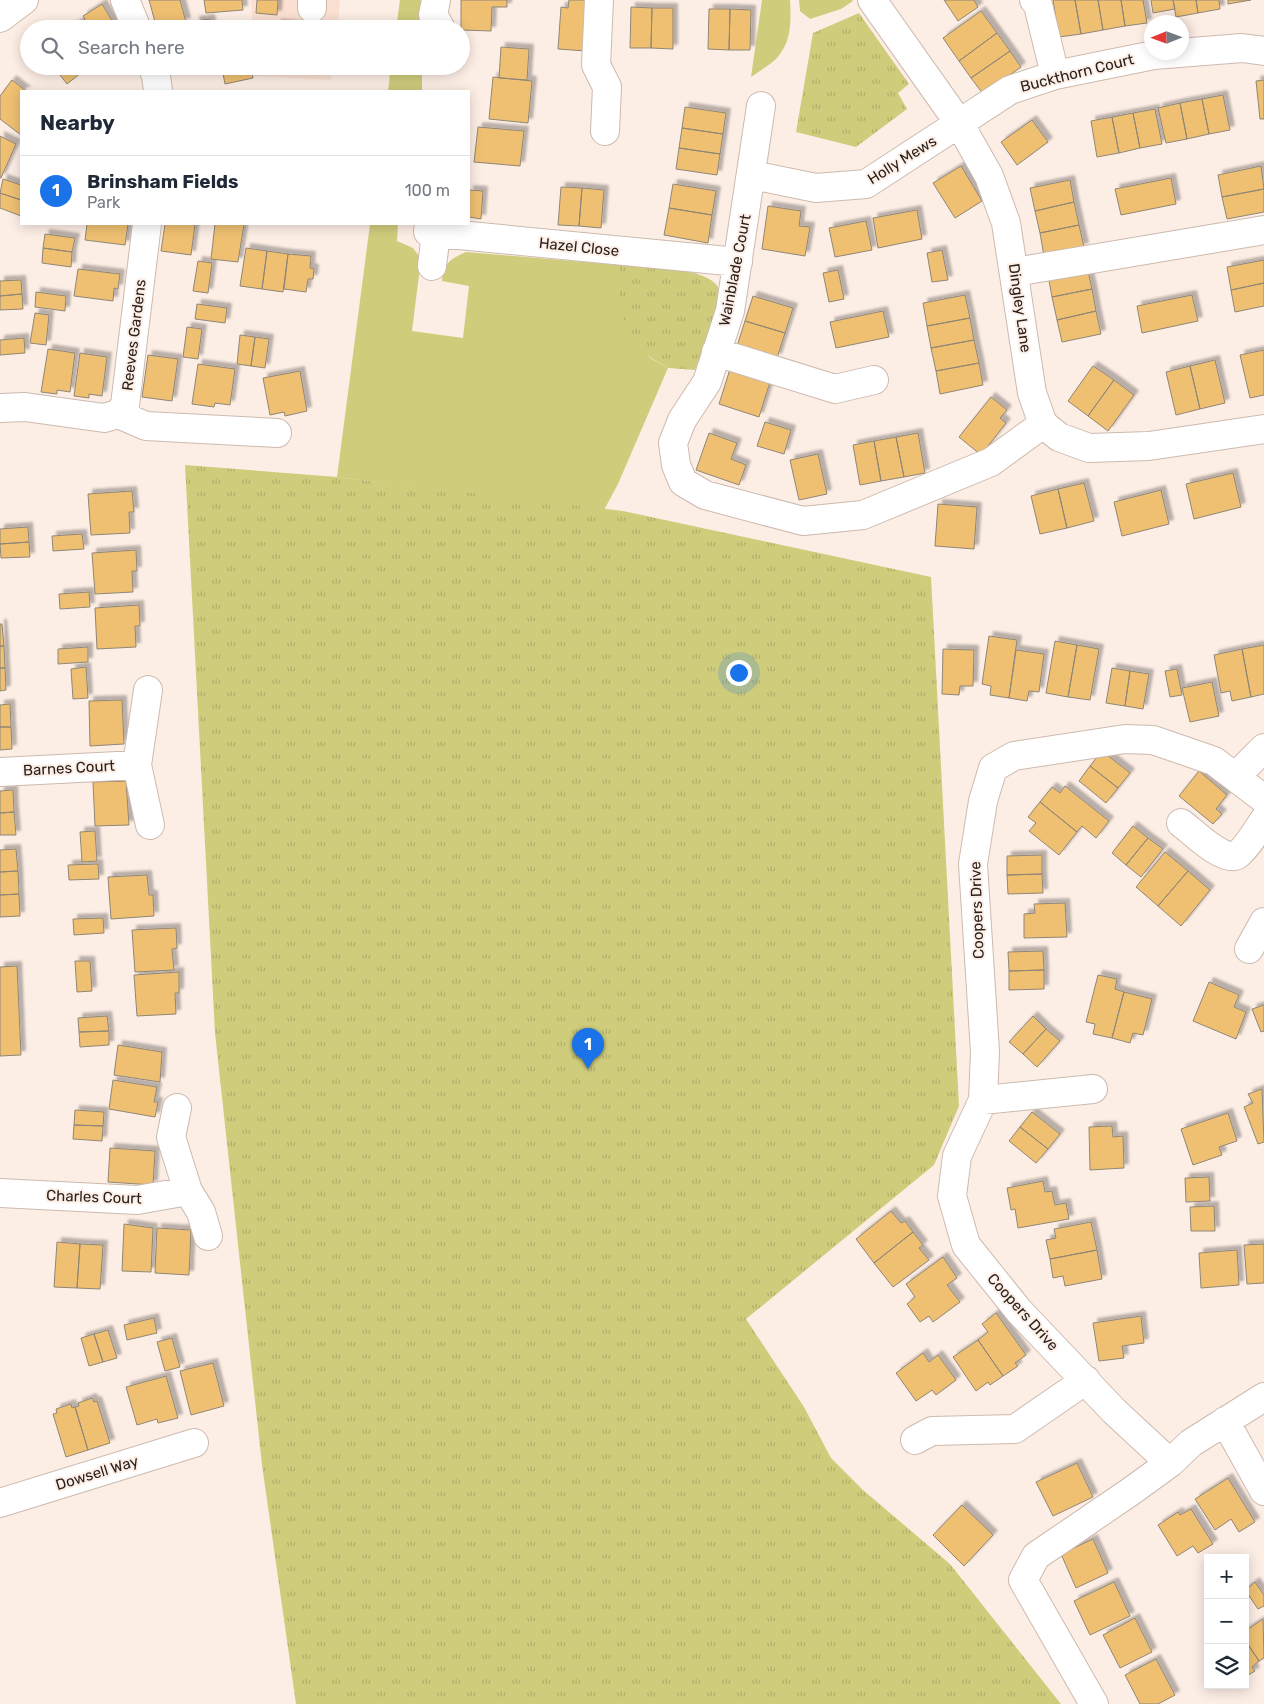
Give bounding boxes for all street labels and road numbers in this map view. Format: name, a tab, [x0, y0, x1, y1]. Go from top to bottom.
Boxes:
street label: Buckthorn Court	[1018, 50, 1136, 96]
street label: Holly Mews	[864, 132, 940, 188]
street label: Wainblade Court	[715, 212, 755, 328]
street label: Hazel Close	[538, 234, 620, 260]
street label: Dingley Lane	[1005, 262, 1035, 354]
street label: Reeves Gardens	[118, 278, 150, 392]
street label: Barnes Court	[23, 757, 116, 779]
street label: Coopers Drive	[966, 861, 988, 959]
street label: Charles Court	[46, 1186, 142, 1208]
street label: Coopers Drive	[984, 1270, 1062, 1354]
street label: Dowsell Way	[54, 1452, 140, 1494]

